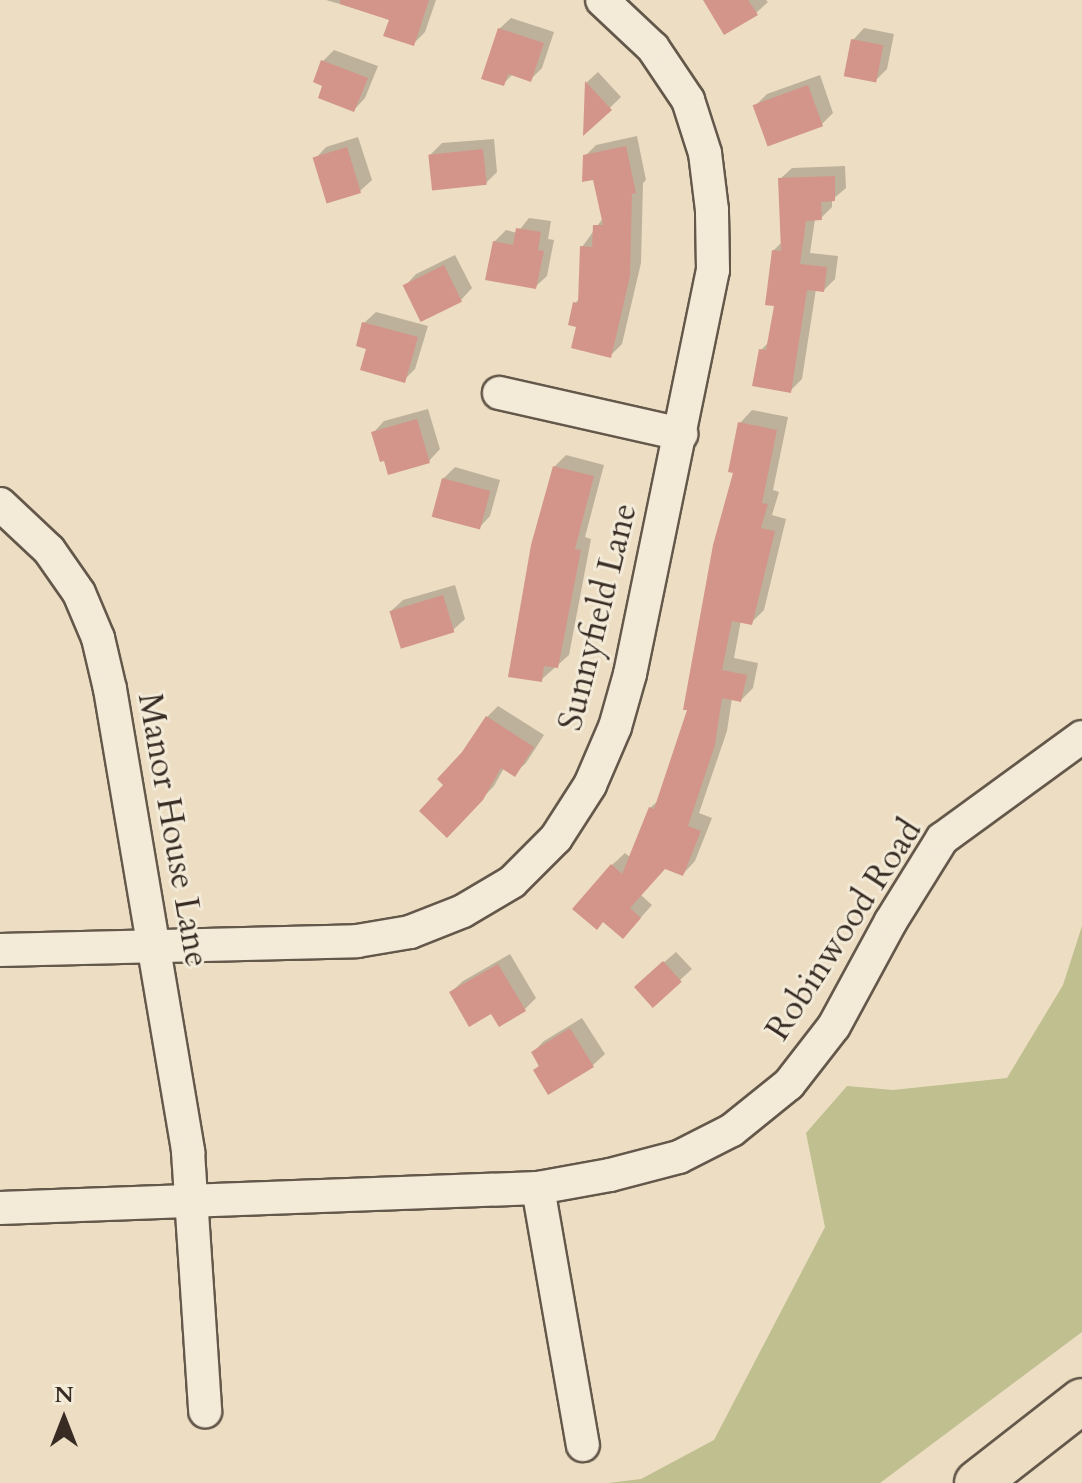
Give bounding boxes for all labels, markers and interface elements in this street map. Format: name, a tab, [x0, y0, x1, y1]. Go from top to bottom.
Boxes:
street label: Sunnyfield Lane	[550, 499, 646, 735]
street label: Manor House Lane	[129, 690, 217, 970]
street label: Robinwood Road	[757, 812, 931, 1048]
north arrow	[24, 1379, 104, 1459]
text: N	[54, 1380, 74, 1410]

